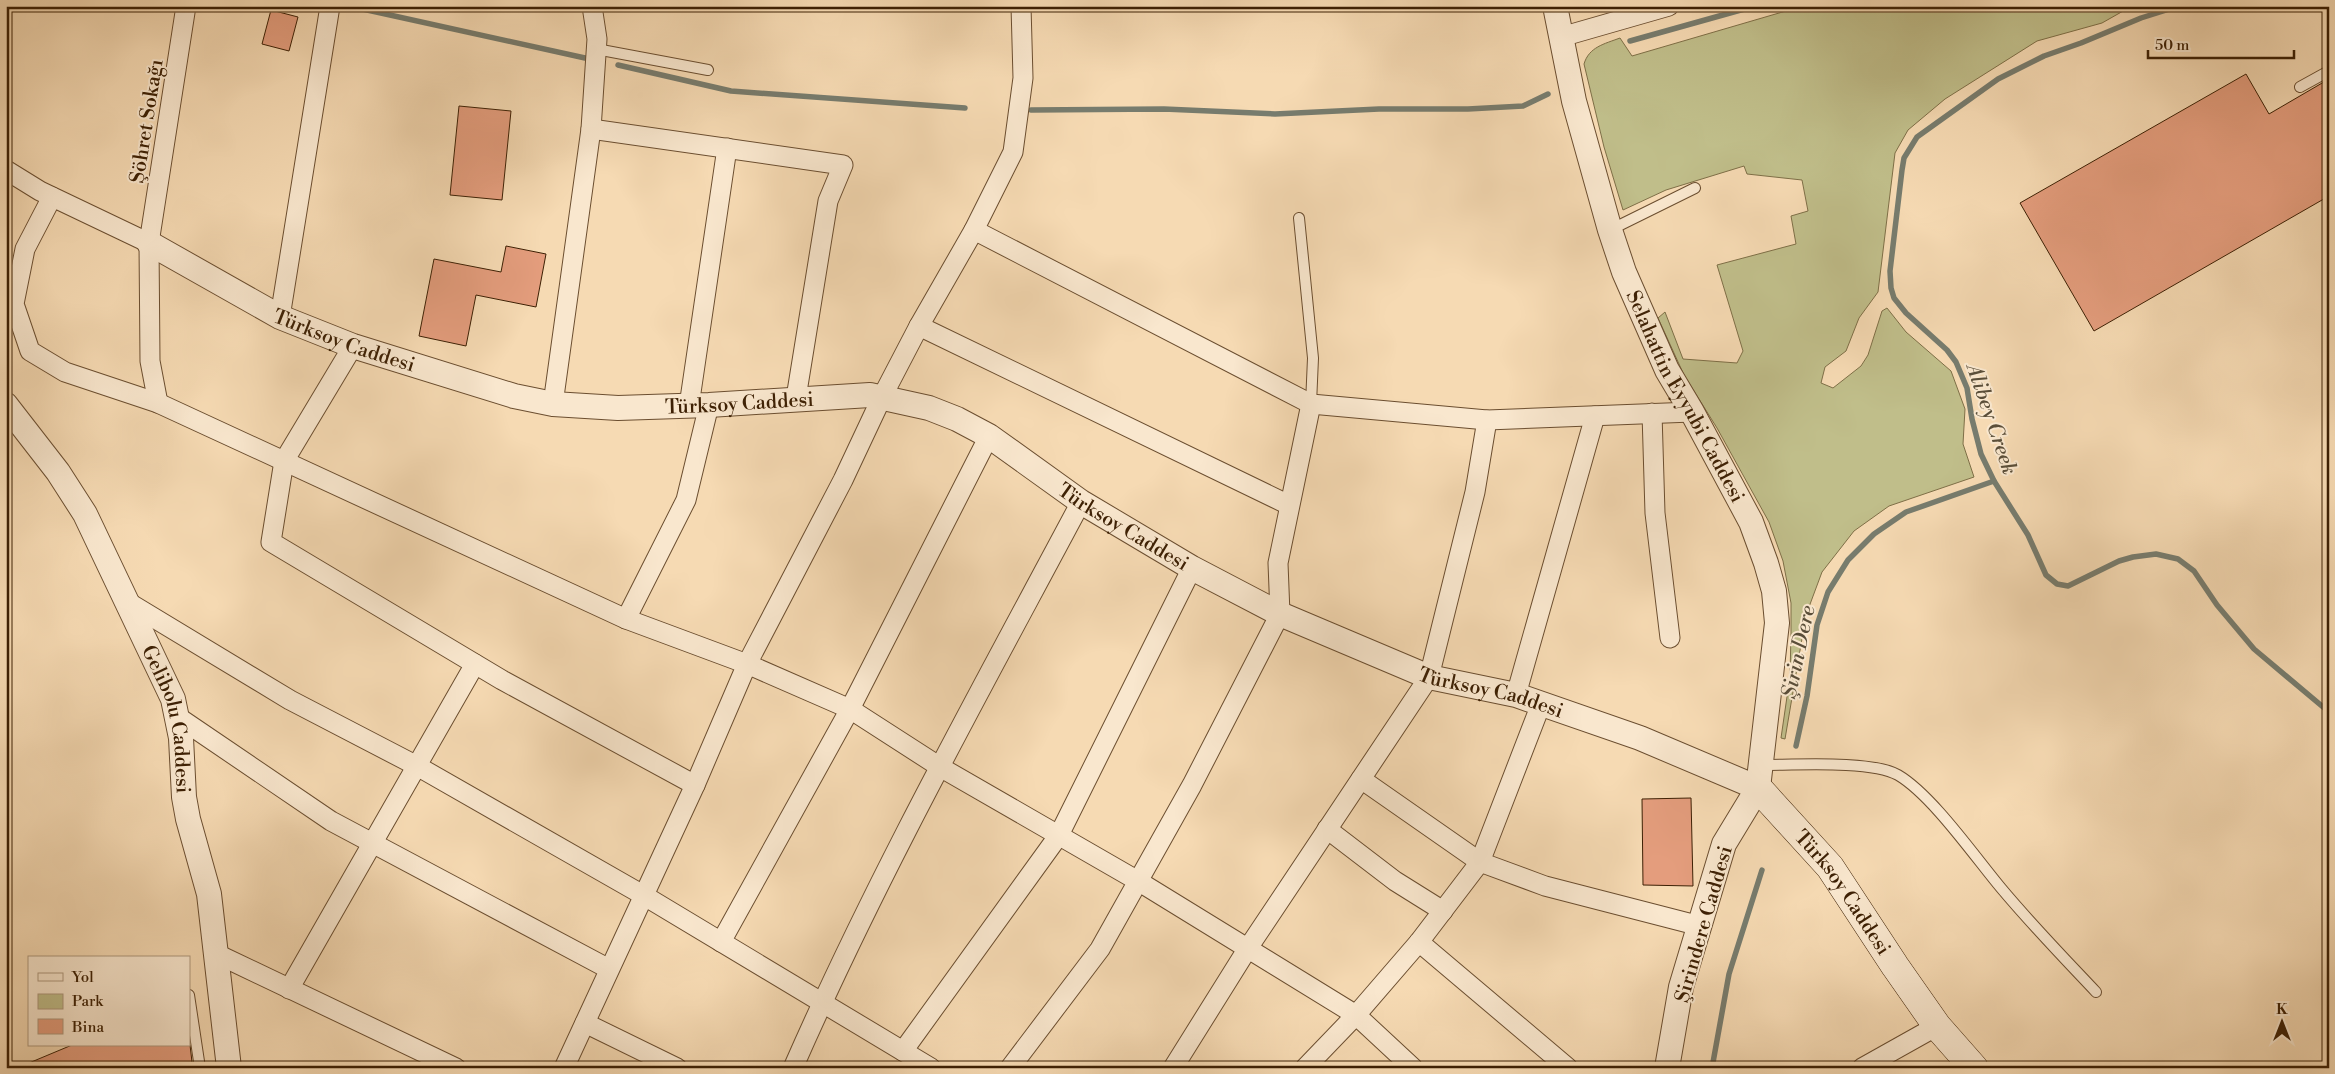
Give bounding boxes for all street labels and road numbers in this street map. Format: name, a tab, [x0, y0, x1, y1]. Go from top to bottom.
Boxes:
street label: Şöhret Sokağı	[125, 57, 170, 185]
street label: Selahattin Eyyubi Caddesi	[1620, 287, 1750, 508]
street label: Türksoy Caddesi	[269, 305, 418, 379]
street label: Türksoy Caddesi	[665, 387, 815, 420]
street label: Türksoy Caddesi	[1052, 478, 1193, 577]
street label: Gelibolu Caddesi	[135, 642, 195, 794]
street label: Türksoy Caddesi	[1414, 663, 1567, 725]
street label: Türksoy Caddesi	[1788, 825, 1896, 961]
street label: Şirindere Caddesi	[1670, 843, 1739, 1006]

